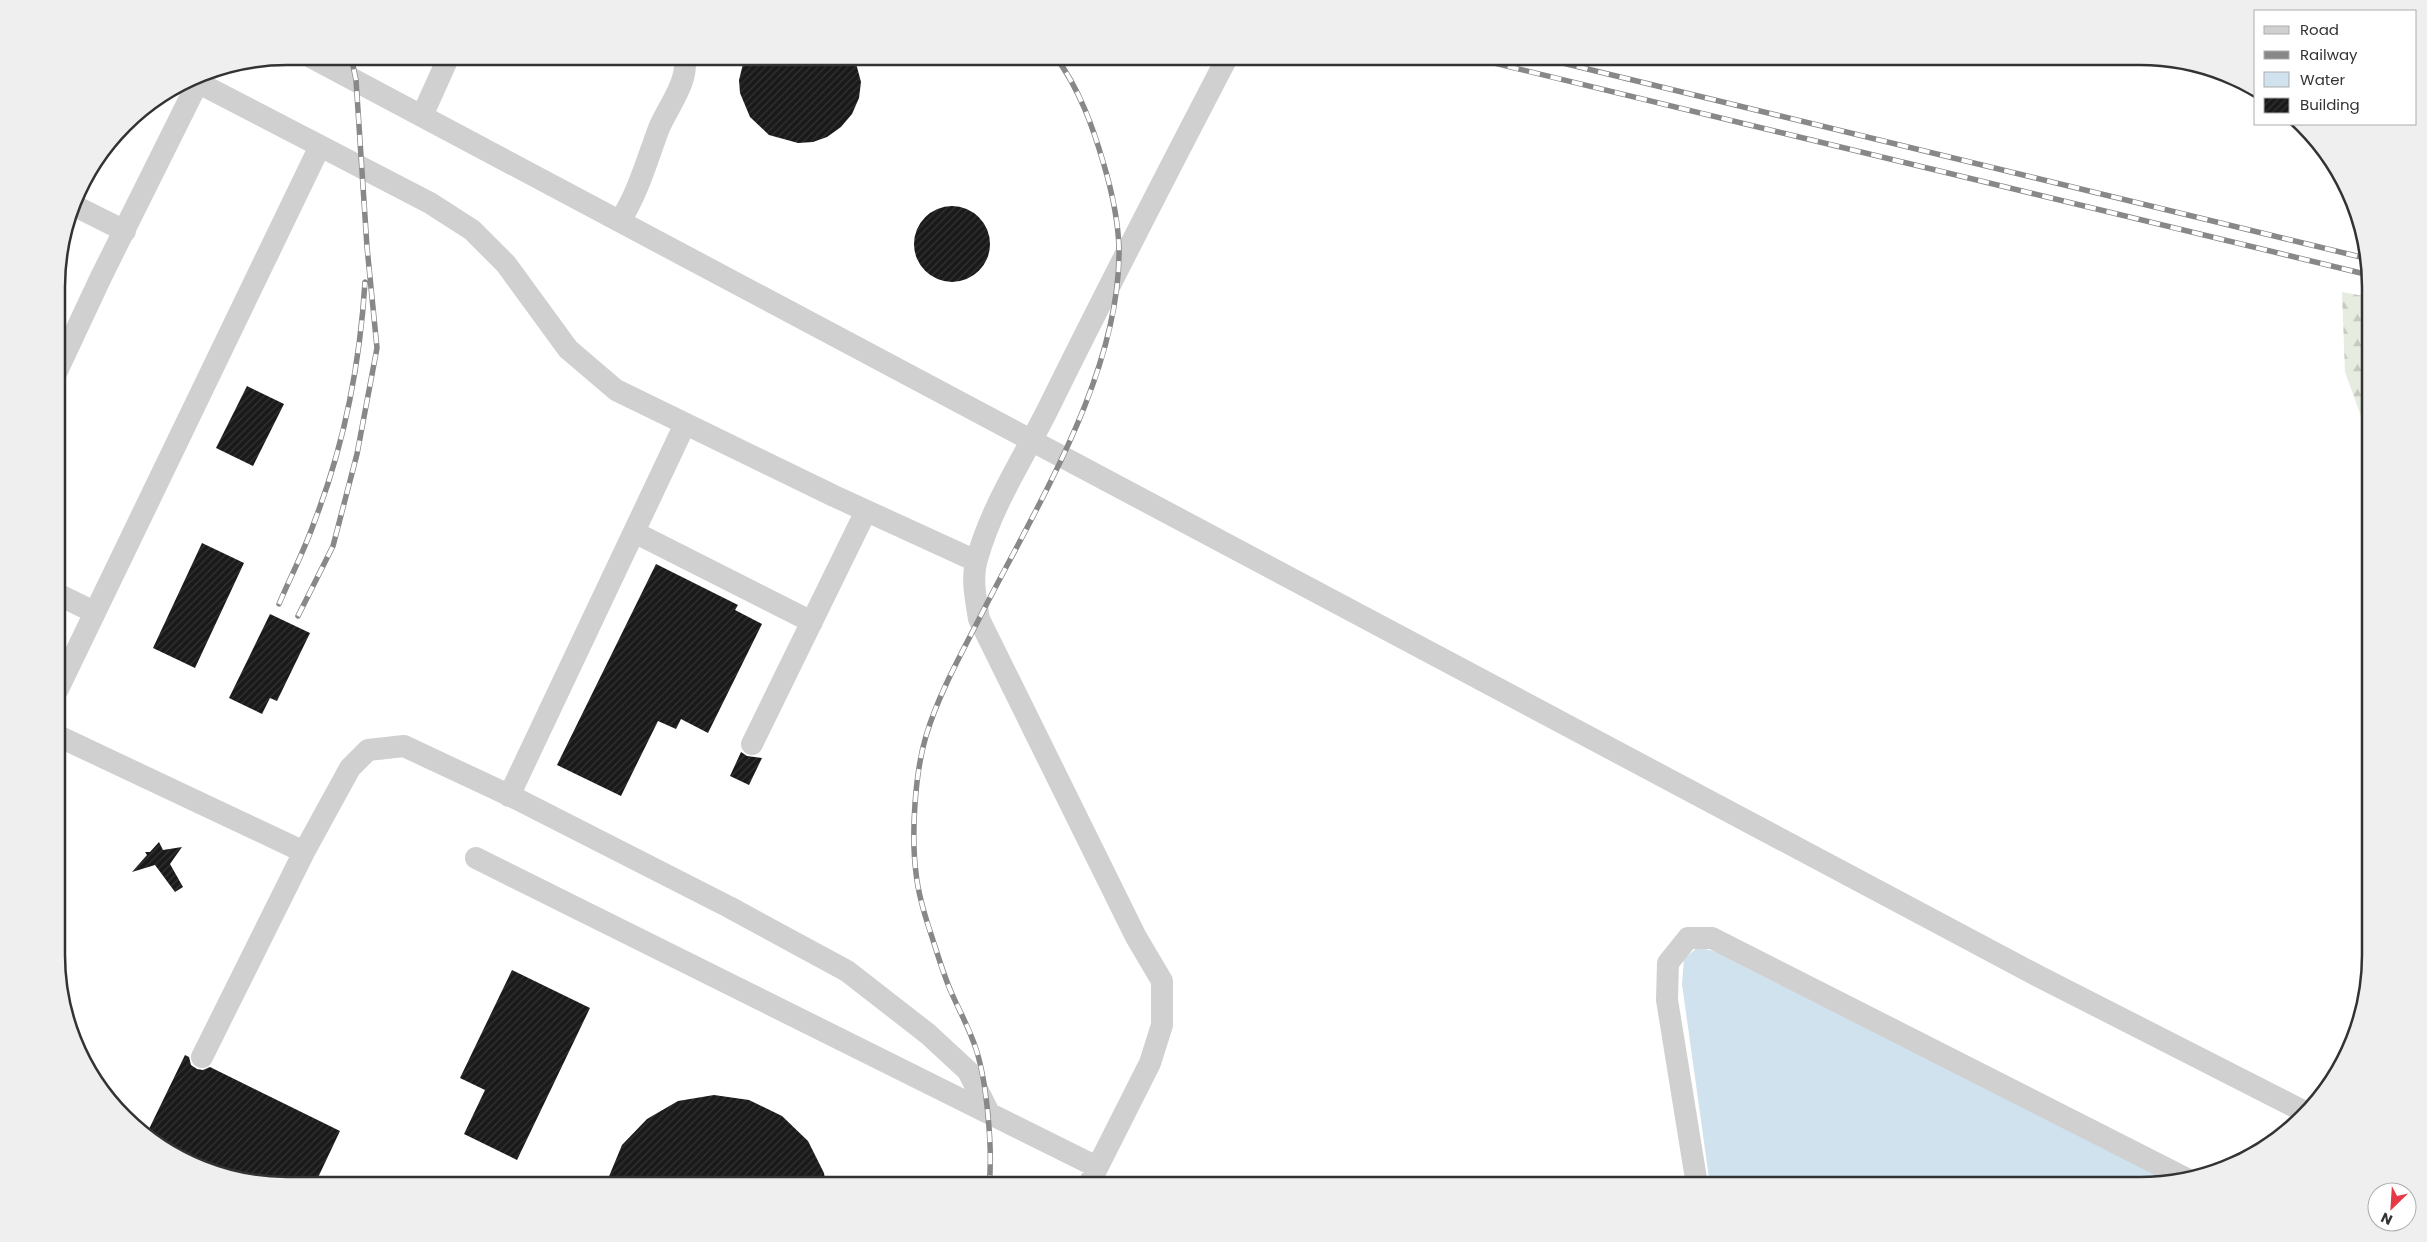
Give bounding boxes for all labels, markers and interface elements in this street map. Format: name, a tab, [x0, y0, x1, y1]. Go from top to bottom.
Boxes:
legend	[2254, 10, 2417, 125]
text: Road	[2300, 19, 2339, 40]
text: Railway	[2300, 44, 2358, 65]
text: Water	[2300, 69, 2346, 90]
text: Building	[2300, 94, 2360, 115]
north arrow	[2367, 1182, 2417, 1232]
text: N	[2378, 1207, 2396, 1230]

